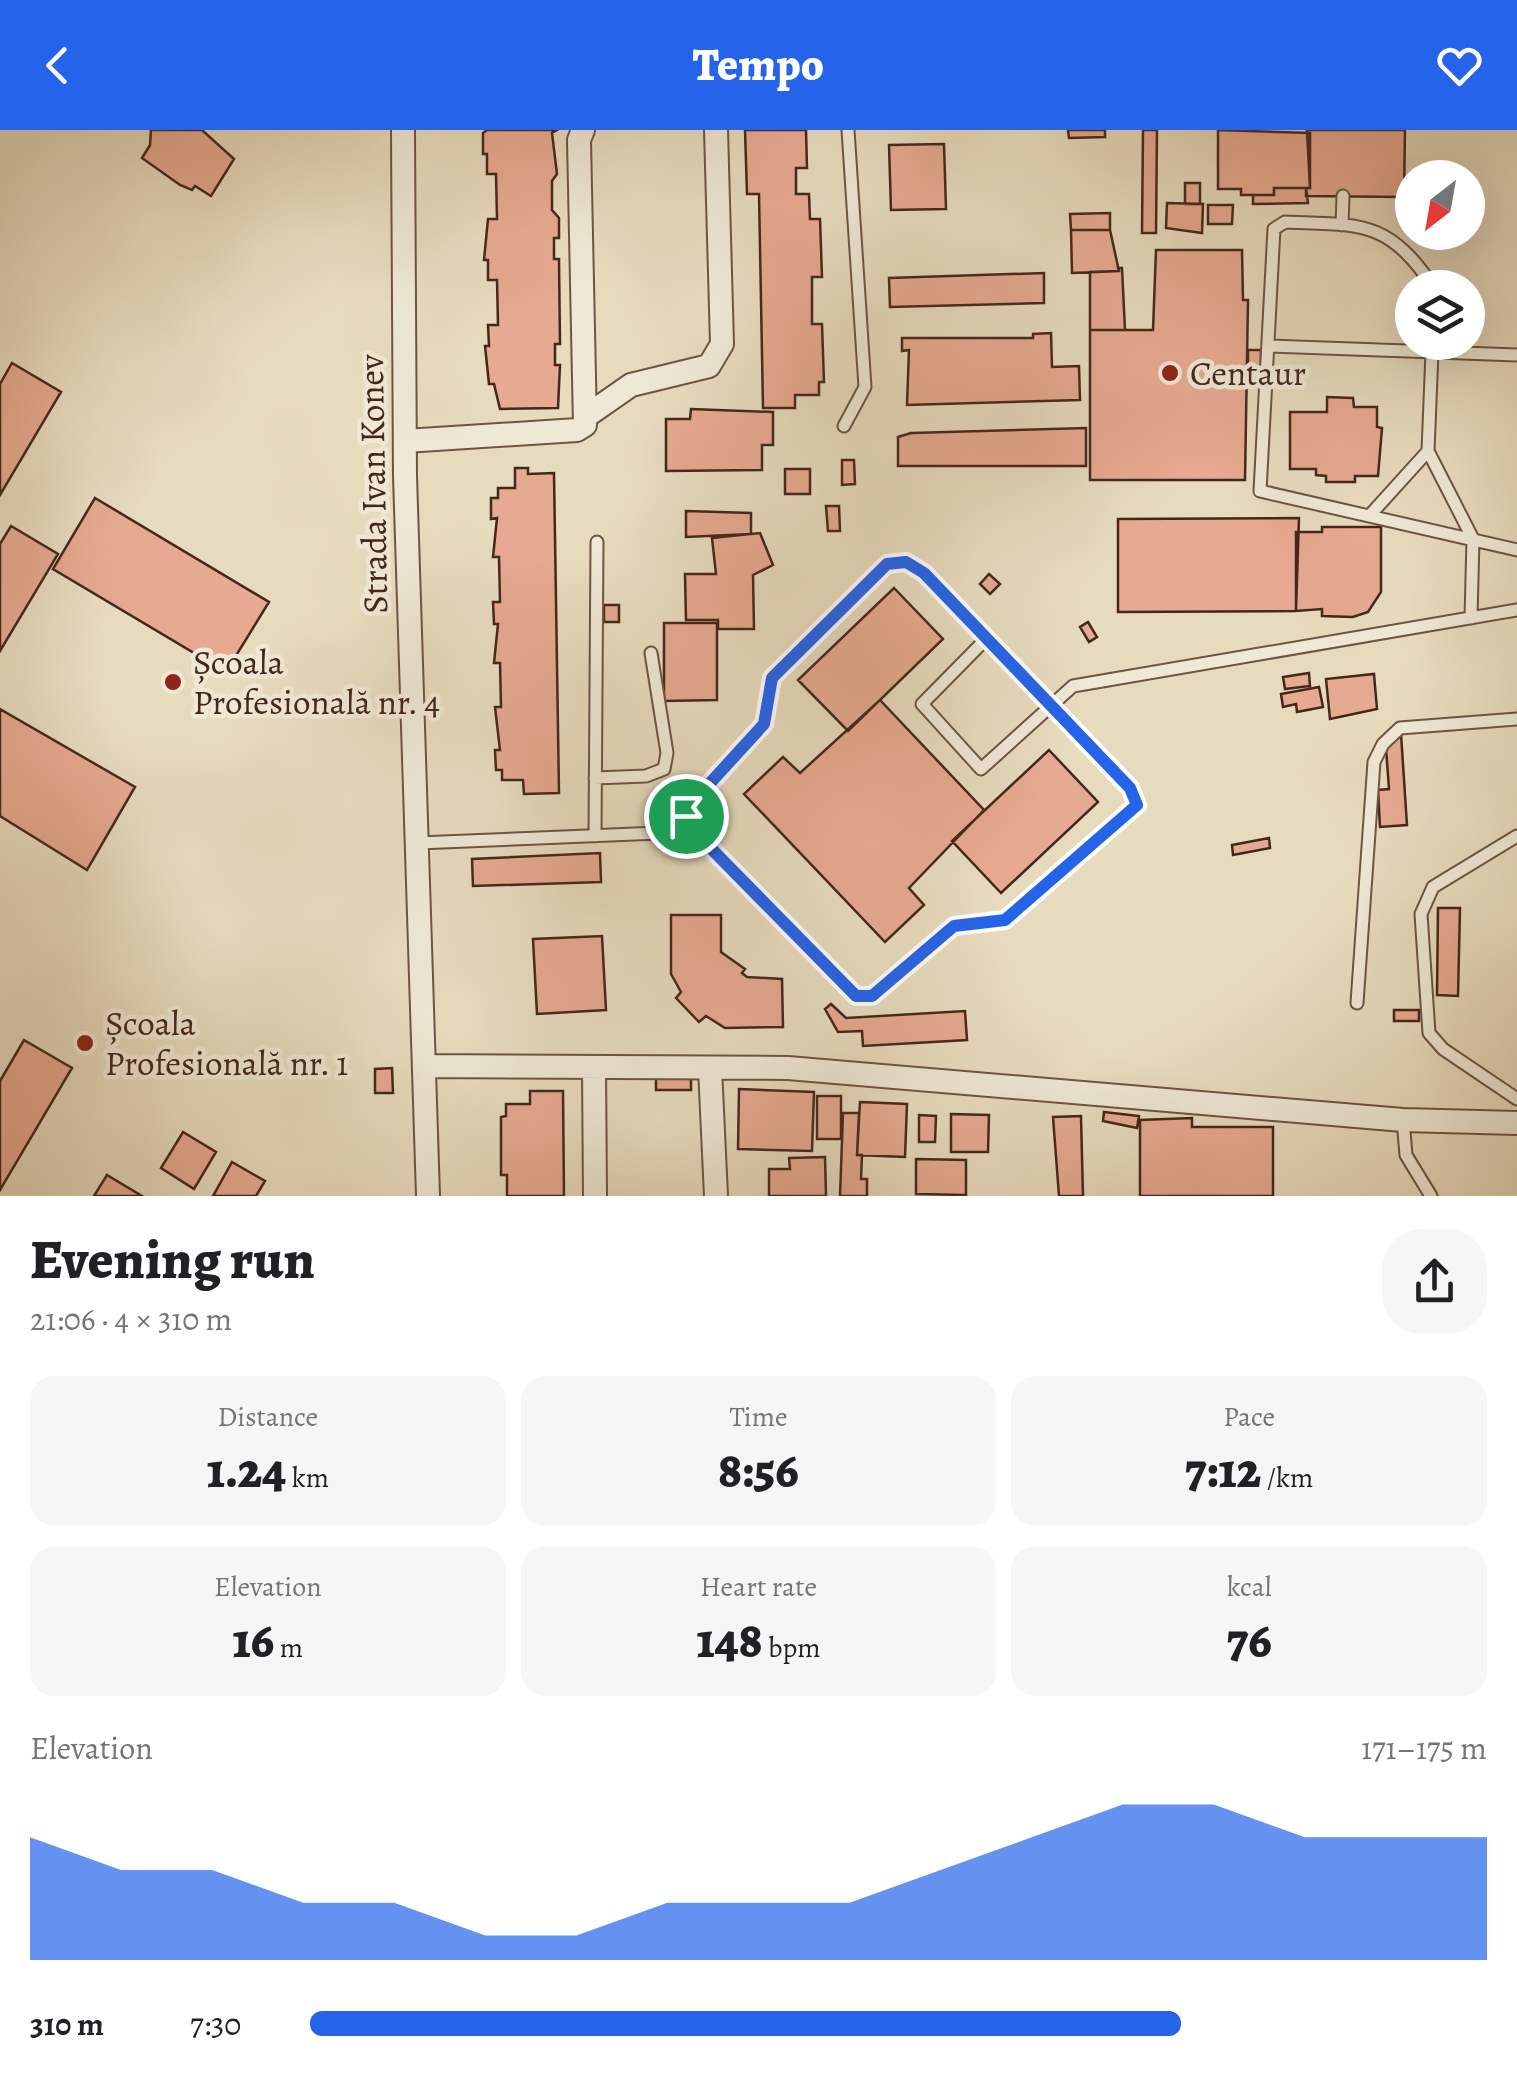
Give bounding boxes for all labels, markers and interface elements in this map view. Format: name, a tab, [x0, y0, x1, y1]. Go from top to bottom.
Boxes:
text: Tempo	[693, 34, 824, 96]
icon: back	[30, 38, 85, 93]
icon: heart	[1432, 38, 1487, 93]
north arrow	[1395, 160, 1485, 250]
map controls	[1395, 160, 1485, 360]
button: layers	[1395, 270, 1485, 360]
place label: Centaur	[1190, 349, 1306, 397]
street label: Strada Ivan Konev	[347, 354, 399, 614]
marker: Centaur	[1159, 362, 1181, 384]
place label: Școala Profesională nr. 4	[193, 638, 440, 726]
marker: Școala Profesională nr. 4	[162, 671, 184, 693]
pin	[644, 774, 729, 859]
icon: arrive	[659, 789, 714, 844]
place label: Școala Profesională nr. 1	[105, 999, 348, 1087]
marker: Școala Profesională nr. 1	[74, 1032, 96, 1054]
text: Evening run	[30, 1222, 315, 1297]
button: share	[1382, 1229, 1487, 1334]
text: 21:06 · 4 × 310 m	[30, 1297, 232, 1341]
text: Distance	[218, 1398, 318, 1436]
text: Time	[729, 1398, 788, 1436]
text: Pace	[1223, 1398, 1275, 1436]
text: 1.24	[207, 1436, 286, 1504]
text: 8:56	[718, 1436, 799, 1504]
text: 7:12	[1185, 1436, 1261, 1504]
text: km	[286, 1459, 329, 1497]
text: /km	[1261, 1459, 1313, 1497]
text: Elevation	[214, 1568, 322, 1606]
text: Heart rate	[700, 1568, 817, 1606]
text: kcal	[1227, 1568, 1272, 1606]
text: 16	[233, 1606, 274, 1674]
text: 148	[697, 1606, 763, 1674]
text: 76	[1227, 1606, 1272, 1674]
text: m	[274, 1629, 303, 1667]
text: bpm	[763, 1629, 820, 1667]
text: Elevation	[30, 1726, 153, 1770]
text: 171–175 m	[1361, 1726, 1487, 1770]
text: 310 m	[30, 2002, 104, 2046]
text: 7:30	[190, 2002, 241, 2046]

